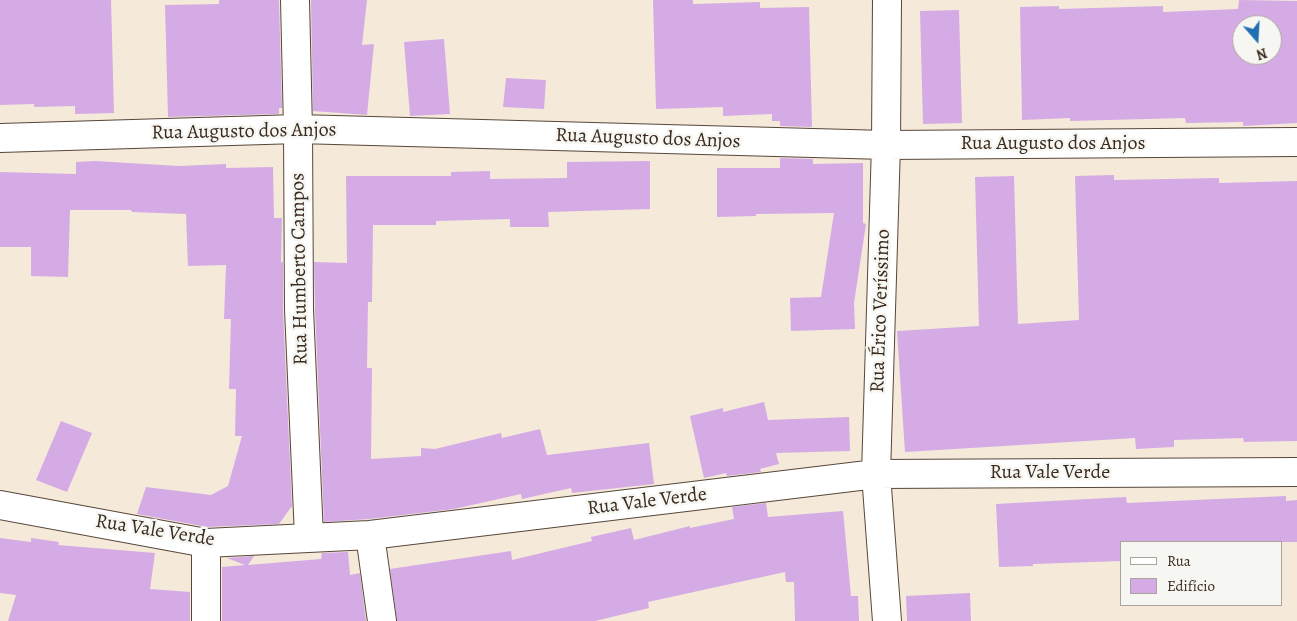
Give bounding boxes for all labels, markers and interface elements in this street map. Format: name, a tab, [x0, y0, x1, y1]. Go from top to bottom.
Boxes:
north arrow	[1232, 15, 1282, 65]
text: N	[1254, 43, 1270, 64]
street label: Rua Augusto dos Anjos	[151, 118, 337, 146]
street label: Rua Augusto dos Anjos	[555, 124, 741, 154]
street label: Rua Augusto dos Anjos	[960, 132, 1146, 156]
street label: Rua Humberto Campos	[286, 173, 314, 365]
street label: Rua Érico Veríssimo	[866, 229, 896, 393]
street label: Rua Vale Verde	[990, 461, 1110, 485]
street label: Rua Vale Verde	[586, 483, 708, 521]
street label: Rua Vale Verde	[94, 510, 216, 552]
legend	[1120, 541, 1282, 606]
text: Rua	[1167, 551, 1191, 571]
text: Edifício	[1167, 576, 1215, 596]

